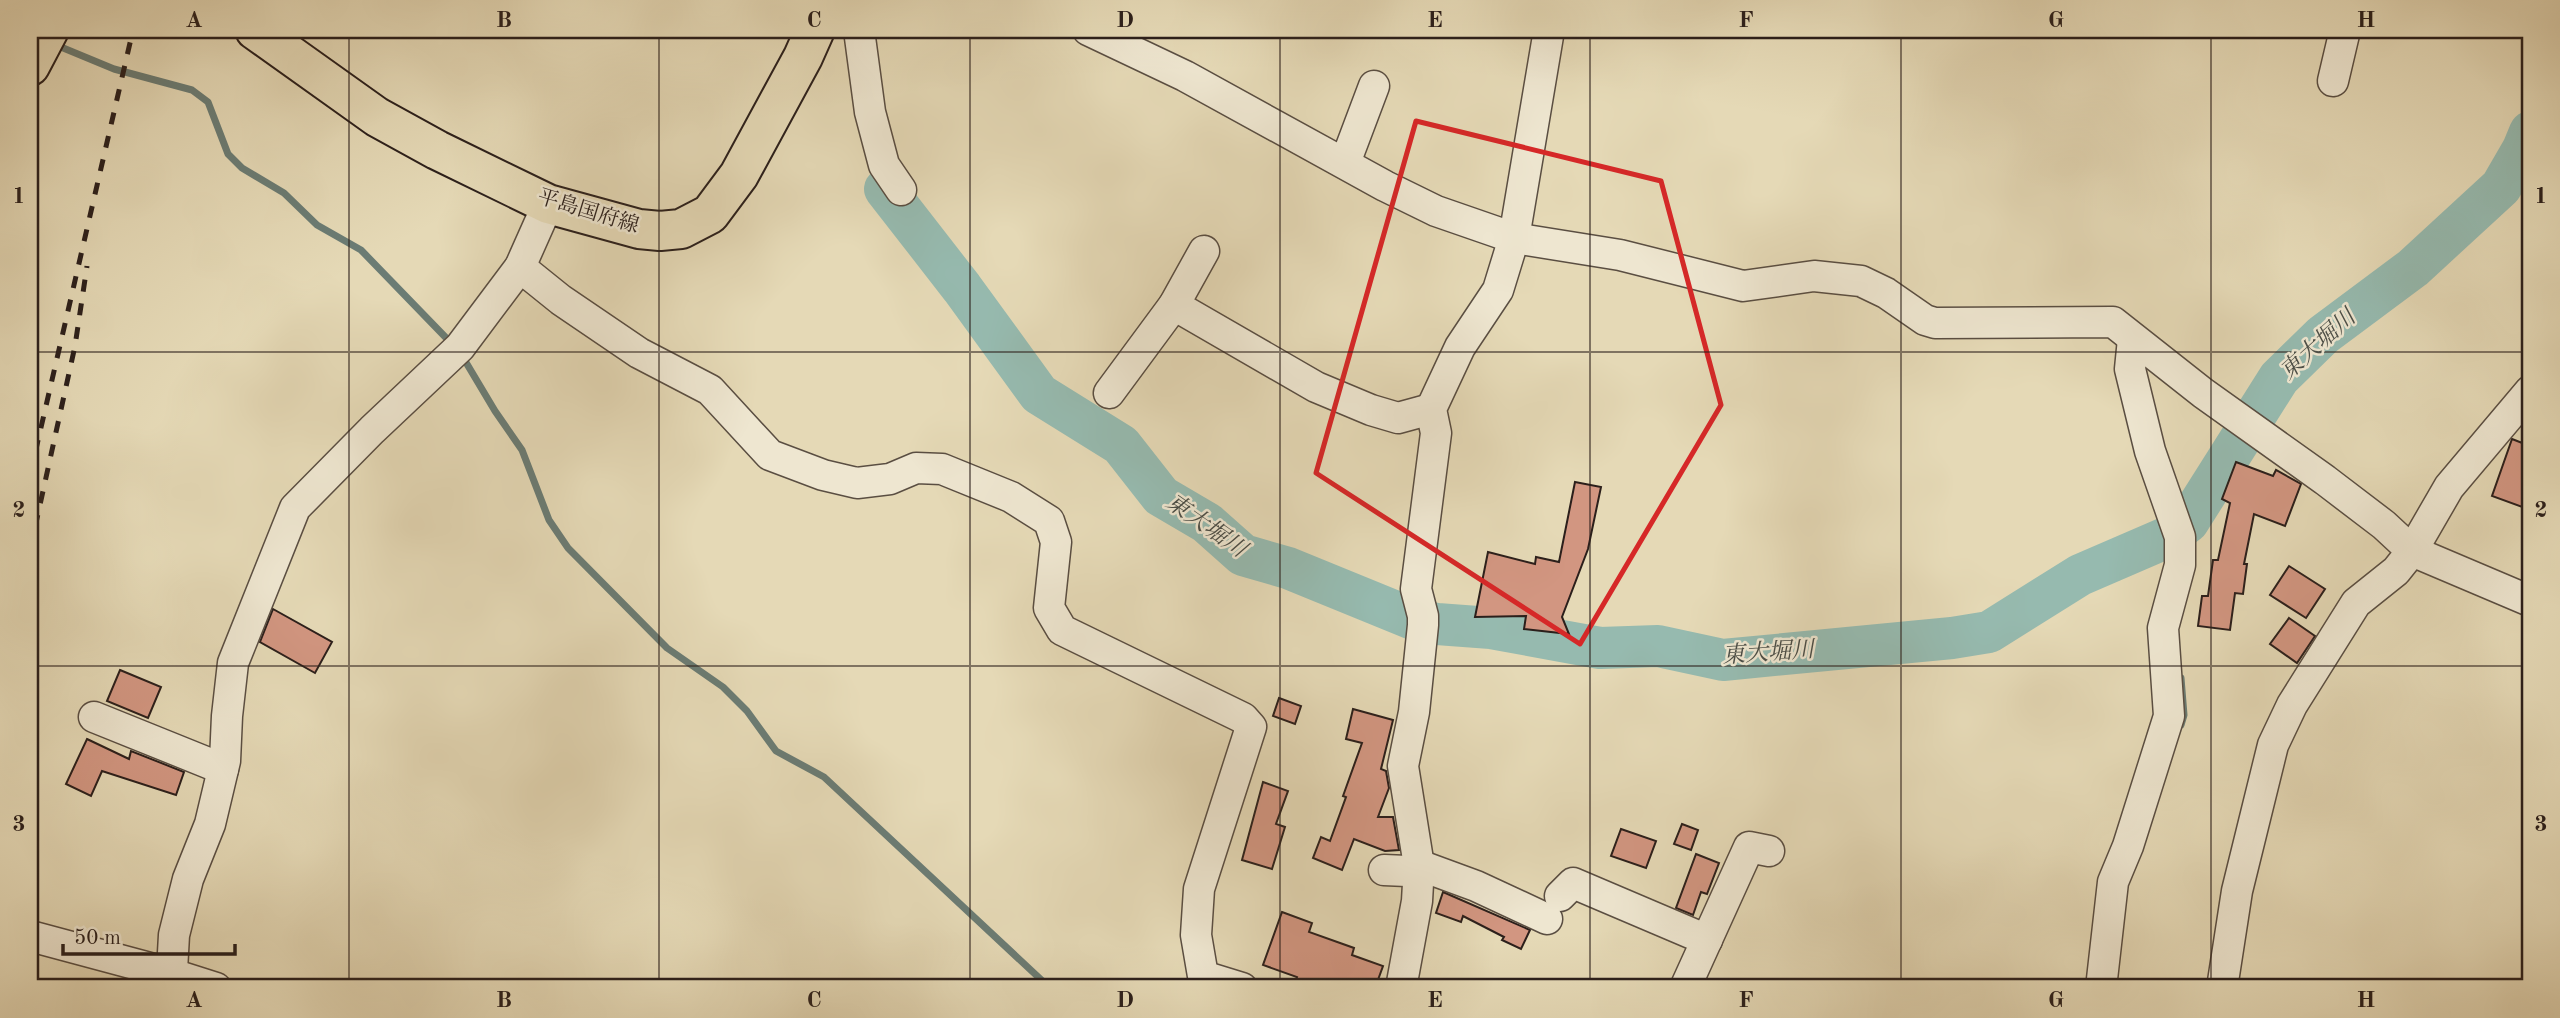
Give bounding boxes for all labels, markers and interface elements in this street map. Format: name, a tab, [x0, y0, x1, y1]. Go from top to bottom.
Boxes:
text: A	[185, 9, 203, 32]
text: B	[496, 9, 512, 32]
text: C	[806, 9, 822, 32]
text: D	[1116, 9, 1134, 32]
text: E	[1427, 9, 1443, 32]
text: F	[1738, 9, 1754, 32]
text: G	[2048, 9, 2064, 32]
text: H	[2357, 9, 2375, 32]
text: 1	[12, 185, 26, 208]
street label: 平島国府線	[535, 185, 642, 237]
text: 1	[2534, 185, 2548, 208]
water label: 東大堀川	[2275, 302, 2362, 384]
water label: 東大堀川	[1162, 489, 1254, 564]
text: 2	[12, 499, 26, 522]
text: 2	[2534, 499, 2548, 522]
water label: 東大堀川	[1721, 636, 1818, 668]
text: 3	[12, 813, 26, 836]
text: 3	[2534, 813, 2548, 836]
scale bar	[63, 913, 234, 957]
text: 50 m	[74, 928, 121, 949]
text: A	[185, 989, 203, 1012]
text: B	[496, 989, 512, 1012]
text: C	[806, 989, 822, 1012]
text: D	[1116, 989, 1134, 1012]
text: E	[1427, 989, 1443, 1012]
text: F	[1738, 989, 1754, 1012]
text: G	[2048, 989, 2064, 1012]
text: H	[2357, 989, 2375, 1012]

